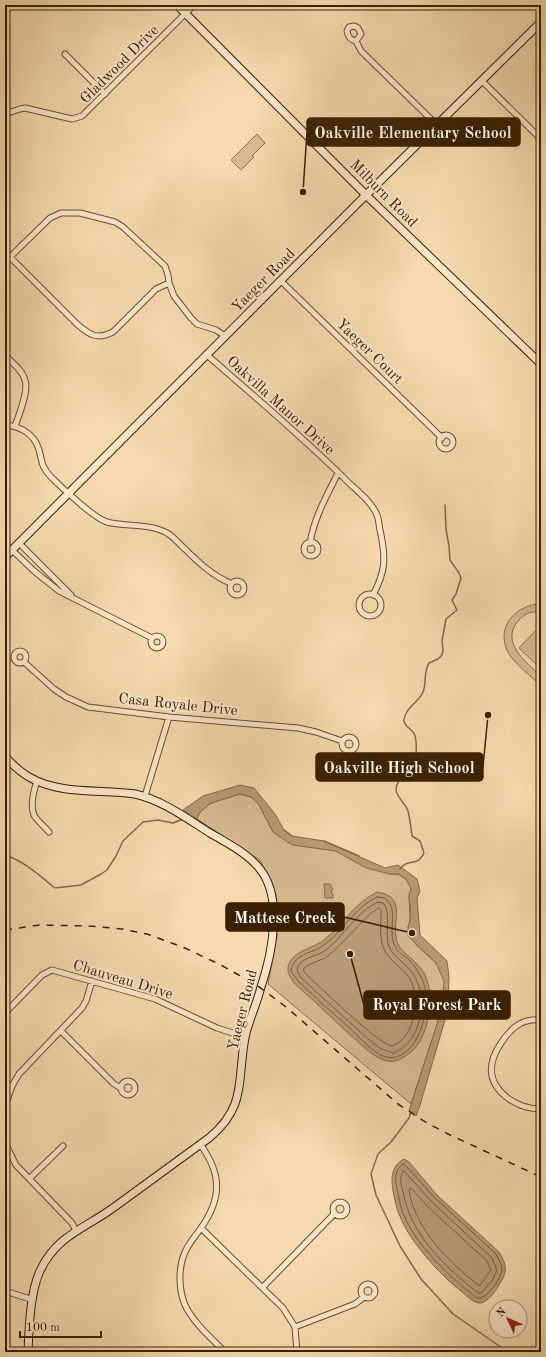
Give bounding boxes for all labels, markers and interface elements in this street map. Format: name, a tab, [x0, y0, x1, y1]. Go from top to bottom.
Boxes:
street label: Gladwood Drive	[78, 23, 162, 107]
callout: Oakville Elementary School	[307, 118, 520, 146]
text: Oakville Elementary School	[314, 126, 512, 142]
street label: Milburn Road	[346, 158, 420, 231]
street label: Yaeger Road	[229, 246, 299, 316]
street label: Yaeger Court	[333, 317, 405, 388]
street label: Oakvilla Manor Drive	[223, 354, 337, 458]
street label: Casa Royale Drive	[117, 692, 238, 719]
callout: Oakville High School	[316, 753, 483, 781]
text: Oakville High School	[323, 761, 475, 777]
callout: Mattese Creek	[226, 903, 344, 931]
text: Mattese Creek	[234, 911, 336, 927]
street label: Chauveau Drive	[71, 958, 174, 1003]
street label: Yaeger Road	[226, 968, 261, 1052]
callout: Royal Forest Park	[364, 991, 510, 1019]
text: Royal Forest Park	[372, 998, 502, 1014]
north arrow	[488, 1299, 528, 1339]
text: N	[495, 1306, 509, 1320]
scale bar	[20, 1313, 101, 1339]
text: 100 m	[26, 1322, 60, 1334]

